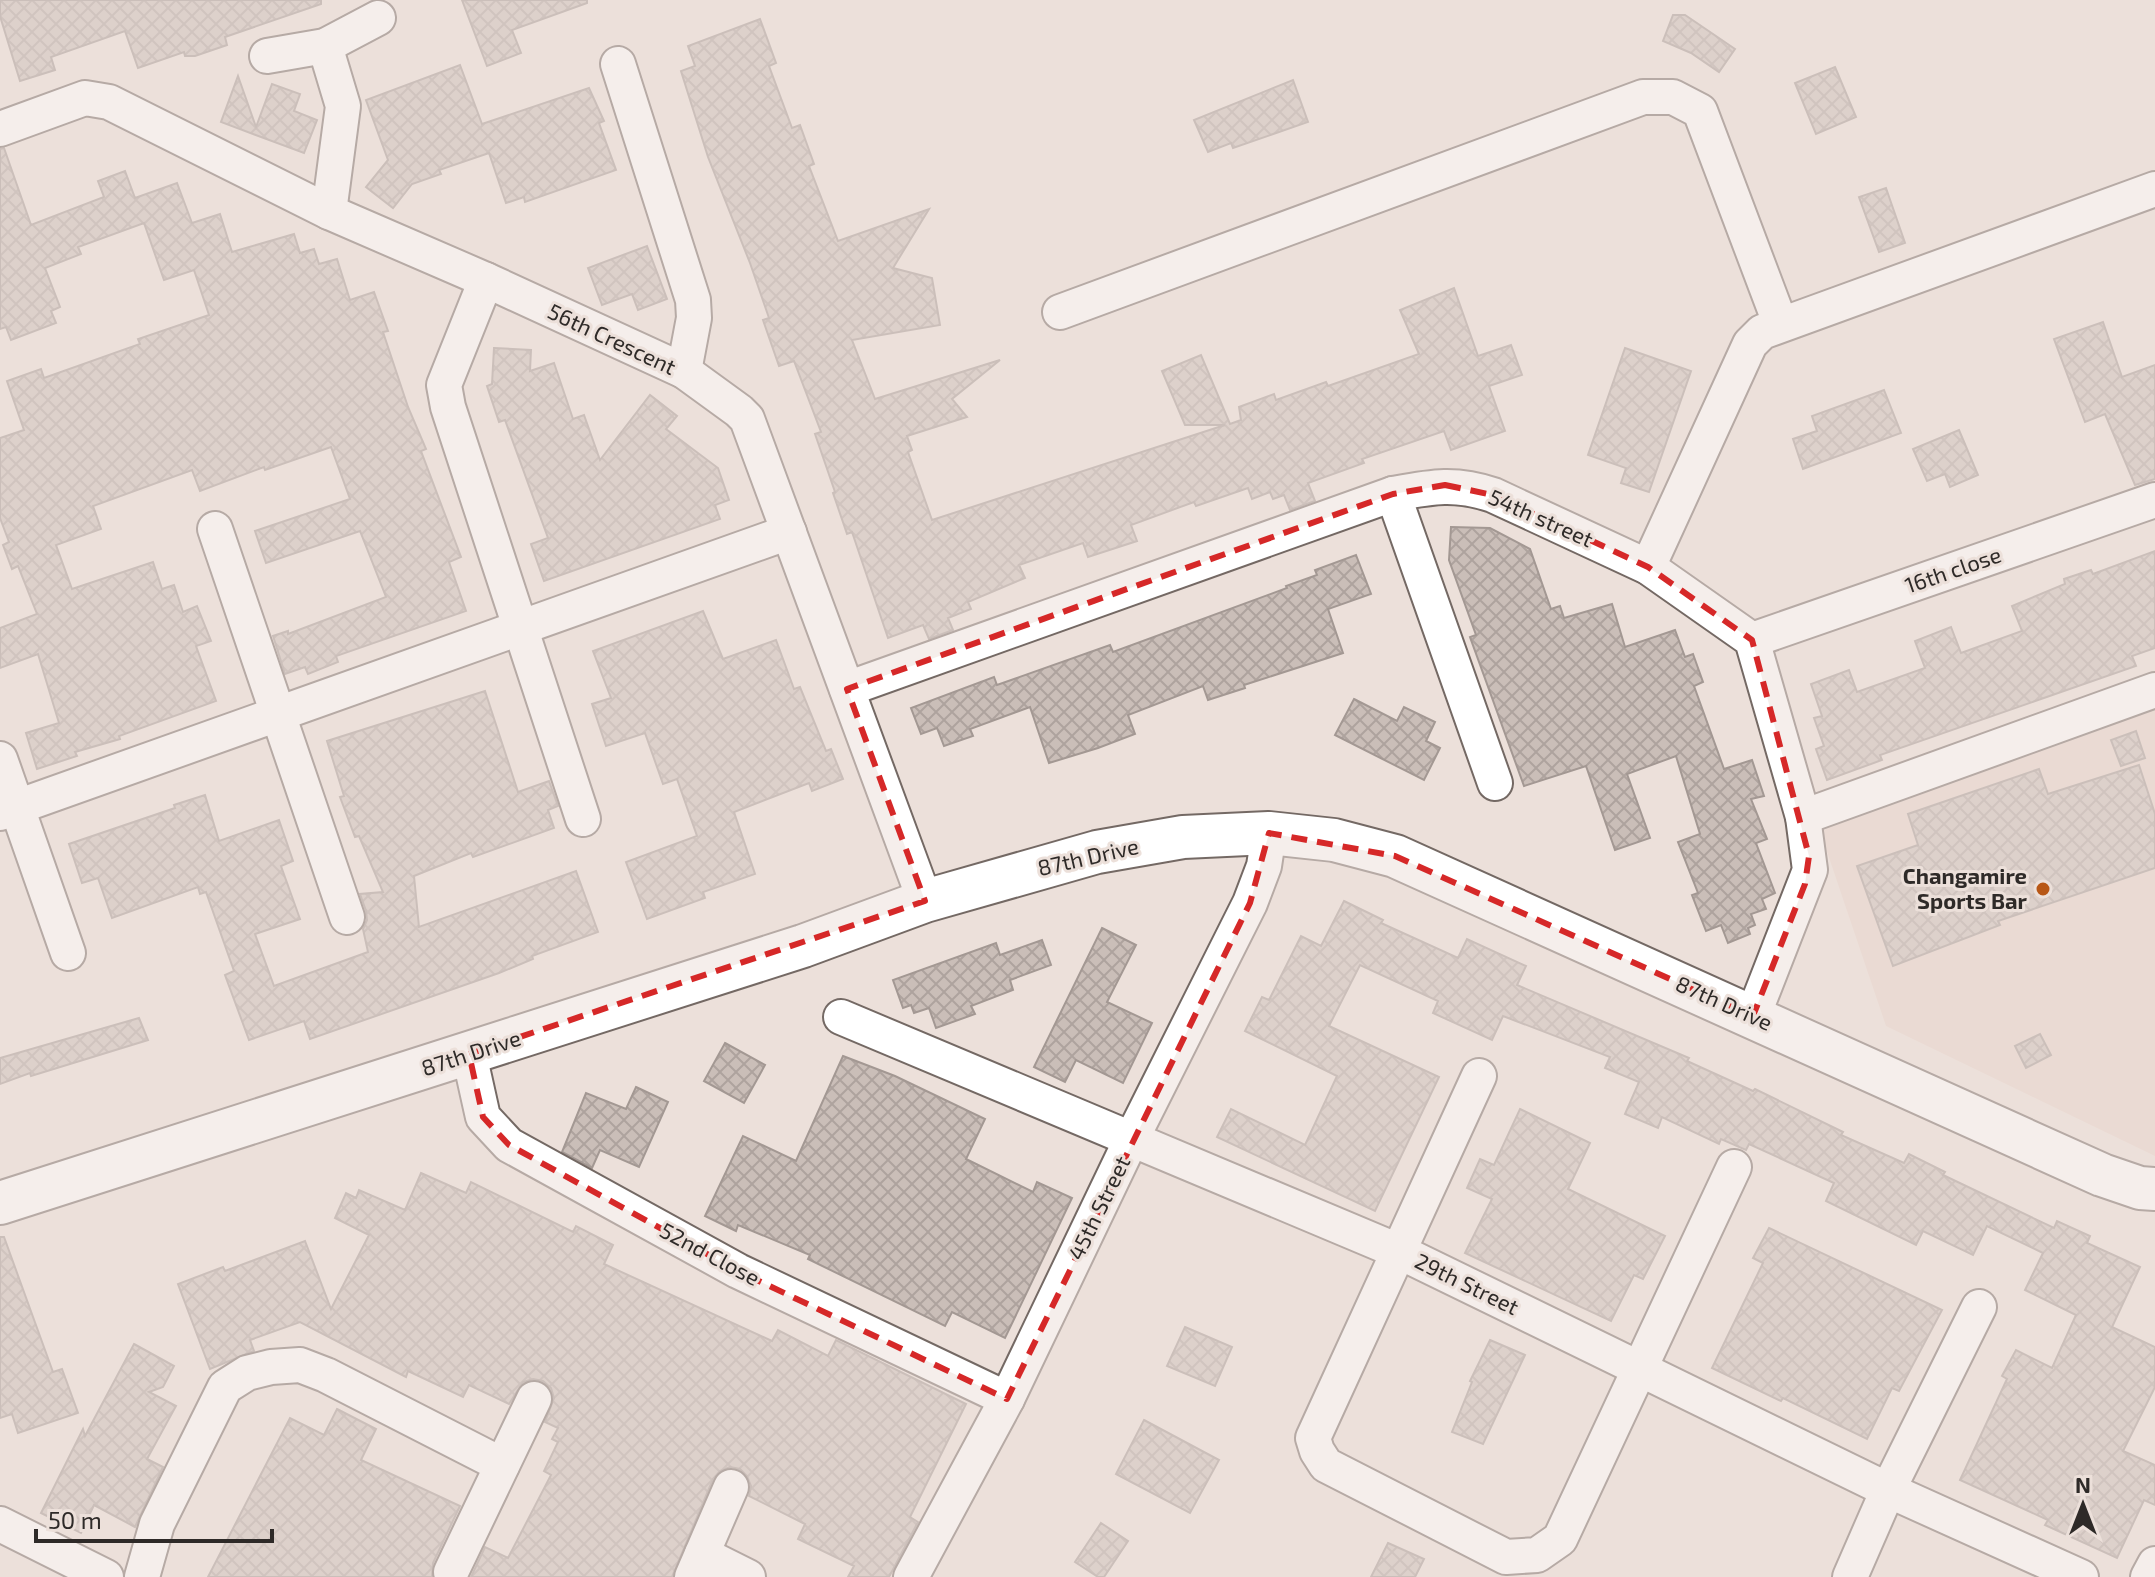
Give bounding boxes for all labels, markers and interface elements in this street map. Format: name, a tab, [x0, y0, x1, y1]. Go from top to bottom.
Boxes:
street label: 56th Crescent	[544, 297, 680, 379]
street label: 54th street	[1485, 483, 1598, 552]
street label: 16th close	[1901, 540, 2004, 598]
street label: 87th Drive	[1035, 832, 1141, 880]
place label: Changamire Sports Bar	[1903, 862, 2028, 913]
marker: Changamire Sports Bar	[2034, 880, 2052, 898]
street label: 87th Drive	[1672, 969, 1777, 1035]
street label: 87th Drive	[418, 1024, 524, 1080]
street label: 45th Street	[1062, 1151, 1134, 1264]
street label: 52nd Close	[656, 1216, 765, 1290]
street label: 29th Street	[1411, 1247, 1524, 1319]
north arrow	[2043, 1465, 2123, 1545]
text: N	[2075, 1471, 2091, 1497]
scale bar	[36, 1493, 272, 1543]
text: 50 m	[48, 1505, 102, 1534]

